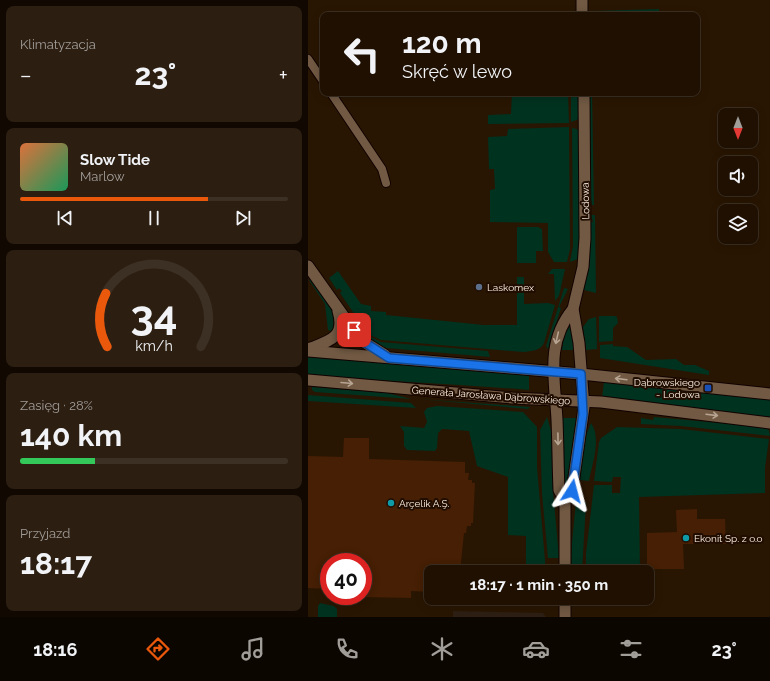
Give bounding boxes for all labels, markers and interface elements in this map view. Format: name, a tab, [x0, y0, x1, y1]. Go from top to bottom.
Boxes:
text: 120 m	[402, 27, 482, 60]
icon: left	[336, 28, 388, 80]
text: Klimatyzacja	[20, 37, 96, 52]
text: 23°	[134, 57, 176, 92]
text: Skręć w lewo	[402, 61, 512, 82]
text: −	[20, 62, 32, 88]
text: +	[279, 62, 288, 88]
north arrow	[718, 108, 758, 148]
map controls	[718, 108, 758, 244]
text: Slow Tide	[80, 151, 150, 169]
button: sound	[718, 156, 758, 196]
text: Marlow	[80, 169, 125, 184]
street label: Lodowa	[580, 182, 591, 220]
button: layers	[718, 204, 758, 244]
icon: previous	[54, 207, 76, 229]
icon: pause	[143, 207, 165, 229]
icon: next	[232, 207, 254, 229]
marker: Laskomex	[474, 282, 484, 292]
place label: Laskomex	[487, 282, 534, 293]
text: 34	[131, 290, 177, 339]
pin	[337, 313, 371, 347]
icon: arrive	[343, 319, 365, 341]
one-way arrow	[553, 331, 561, 344]
text: km/h	[135, 337, 173, 353]
one-way arrow	[614, 375, 627, 382]
place label: Dąbrowskiego - Lodowa	[634, 377, 700, 400]
one-way arrow	[340, 380, 353, 387]
marker: Dąbrowskiego - Lodowa	[703, 383, 713, 393]
street label: Generała Jarosława Dąbrowskiego	[411, 384, 571, 407]
text: Zasięg · 28%	[20, 398, 93, 413]
one-way arrow	[705, 412, 718, 419]
text: 140 km	[20, 418, 122, 453]
one-way arrow	[554, 432, 561, 445]
position arrow	[551, 470, 593, 512]
marker: Arçelik A.Ş.	[386, 498, 396, 508]
place label: Arçelik A.Ş.	[399, 498, 450, 509]
text: Przyjazd	[20, 526, 70, 541]
marker: Ekonit Sp. z o.o	[681, 533, 691, 543]
place label: Ekonit Sp. z o.o	[694, 533, 763, 544]
text: 18:17	[20, 546, 92, 581]
speed limit sign: 40	[320, 553, 372, 605]
text: 18:17 · 1 min · 350 m	[470, 576, 608, 594]
icon: directions	[144, 635, 172, 663]
icon: music	[239, 635, 267, 663]
icon: phone	[333, 635, 361, 663]
icon: climate	[428, 635, 456, 663]
icon: car	[522, 635, 550, 663]
icon: filters	[617, 635, 645, 663]
text: 18:16	[33, 639, 77, 660]
text: 23°	[712, 639, 737, 660]

